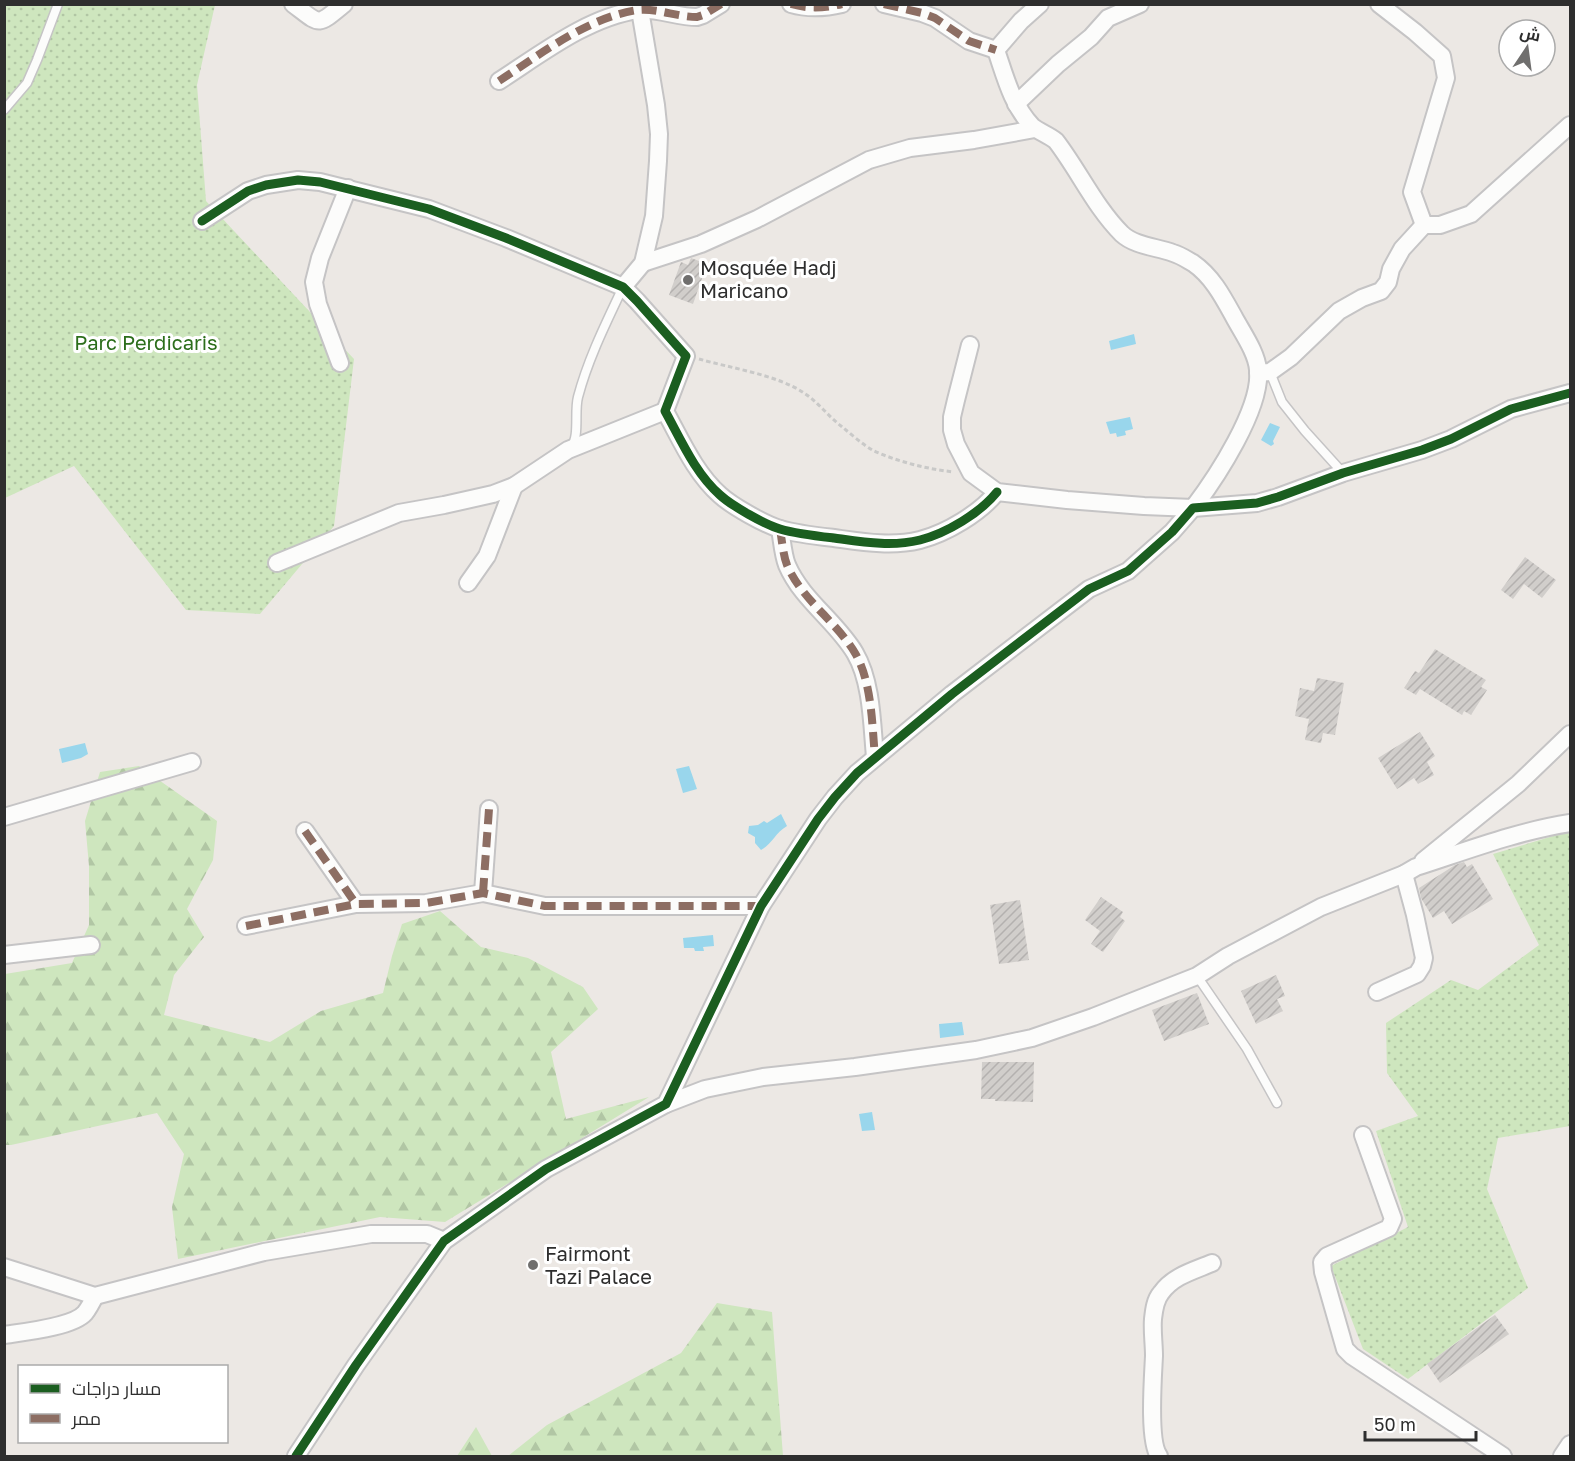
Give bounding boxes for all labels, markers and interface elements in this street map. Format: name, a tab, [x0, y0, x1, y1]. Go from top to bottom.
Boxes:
north arrow	[1497, 18, 1557, 78]
text: ش	[1518, 21, 1543, 45]
place label: Mosquée Hadj Maricano	[700, 255, 837, 302]
marker: Mosquée Hadj Maricano	[681, 273, 695, 287]
park label: Parc Perdicaris	[74, 330, 218, 354]
place label: Fairmont Tazi Palace	[545, 1241, 652, 1288]
marker: Fairmont Tazi Palace	[526, 1258, 540, 1272]
legend	[18, 1365, 228, 1443]
text: مسار دراجات	[72, 1377, 161, 1400]
scale bar	[1365, 1404, 1476, 1442]
text: ممر	[71, 1407, 101, 1430]
text: 50 m	[1374, 1413, 1416, 1435]

